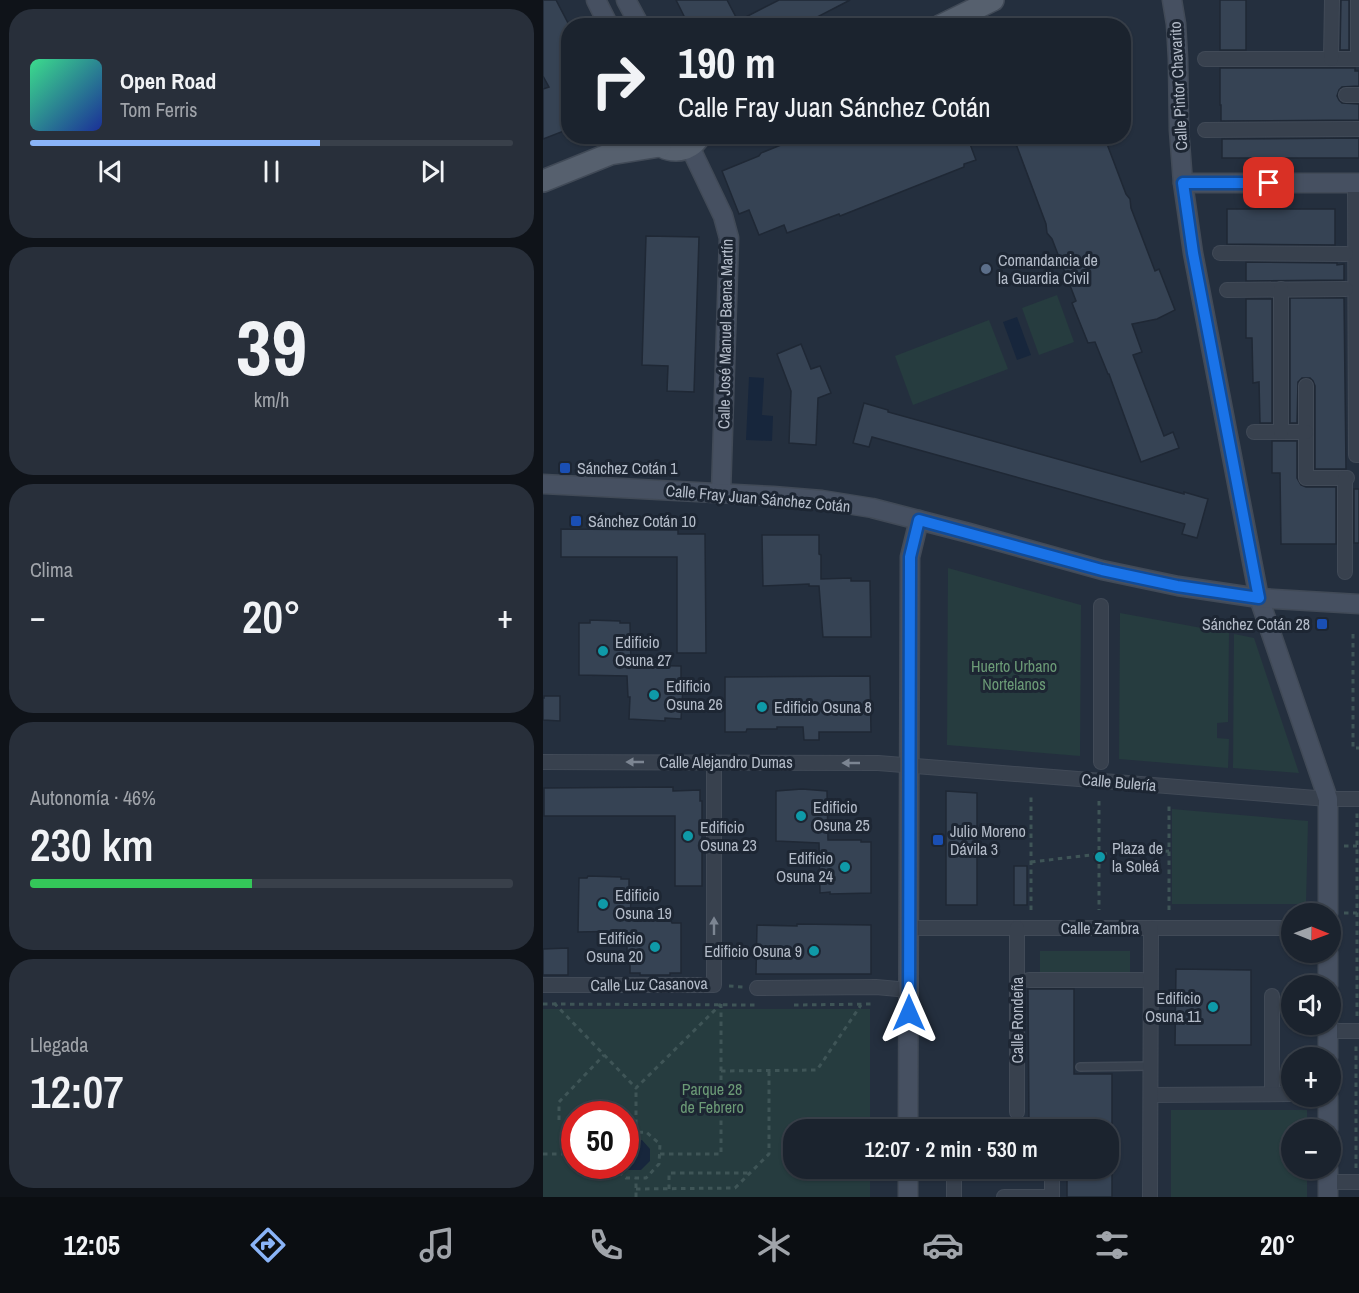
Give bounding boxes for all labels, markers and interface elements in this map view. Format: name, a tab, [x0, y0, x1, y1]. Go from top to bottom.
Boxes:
street label: Calle Pintor Chavarito	[1164, 21, 1192, 151]
text: 190 m	[678, 35, 776, 91]
icon: right	[579, 42, 657, 120]
text: Open Road	[120, 66, 216, 96]
text: Calle Fray Juan Sánchez Cotán	[678, 89, 991, 125]
text: Tom Ferris	[120, 96, 198, 123]
icon: previous	[94, 155, 127, 188]
icon: pause	[255, 155, 288, 188]
icon: next	[416, 155, 449, 188]
pin	[1243, 157, 1294, 208]
icon: arrive	[1252, 166, 1285, 199]
street label: Calle José Manuel Baena Martín	[712, 239, 738, 429]
place label: Comandancia de la Guardia Civil	[998, 249, 1098, 289]
marker: Comandancia de la Guardia Civil	[979, 262, 993, 276]
text: 39	[236, 294, 307, 399]
text: km/h	[254, 386, 289, 413]
place label: Sánchez Cotán 1	[577, 457, 678, 479]
marker: Sánchez Cotán 1	[558, 461, 572, 475]
street label: Calle Fray Juan Sánchez Cotán	[665, 479, 851, 517]
place label: Sánchez Cotán 10	[588, 510, 696, 532]
marker: Sánchez Cotán 10	[569, 514, 583, 528]
text: Clima	[30, 556, 73, 583]
text: 20°	[242, 586, 301, 647]
text: −	[30, 594, 46, 638]
text: +	[497, 594, 513, 638]
place label: Sánchez Cotán 28	[1202, 613, 1310, 635]
marker: Sánchez Cotán 28	[1315, 617, 1329, 631]
place label: Edificio Osuna 27	[615, 631, 672, 671]
marker: Edificio Osuna 27	[596, 644, 610, 658]
park label: Huerto Urbano Nortelanos	[971, 655, 1057, 695]
place label: Edificio Osuna 26	[666, 675, 723, 715]
marker: Edificio Osuna 26	[647, 688, 661, 702]
place label: Edificio Osuna 8	[774, 696, 872, 718]
marker: Edificio Osuna 8	[755, 700, 769, 714]
street label: Calle Alejandro Dumas	[659, 751, 793, 773]
one-way arrow	[625, 757, 644, 767]
one-way arrow	[841, 758, 860, 768]
street label: Calle Bulería	[1081, 768, 1158, 796]
text: Autonomía · 46%	[30, 784, 156, 811]
place label: Edificio Osuna 25	[813, 796, 870, 836]
marker: Edificio Osuna 25	[794, 809, 808, 823]
text: 230 km	[30, 814, 154, 875]
place label: Edificio Osuna 23	[700, 816, 757, 856]
place label: Julio Moreno Dávila 3	[950, 820, 1026, 860]
marker: Edificio Osuna 23	[681, 829, 695, 843]
marker: Julio Moreno Dávila 3	[931, 833, 945, 847]
place label: Plaza de la Soleá	[1112, 837, 1163, 877]
place label: Edificio Osuna 24	[776, 847, 833, 887]
marker: Plaza de la Soleá	[1093, 850, 1107, 864]
marker: Edificio Osuna 24	[838, 860, 852, 874]
place label: Edificio Osuna 19	[615, 884, 672, 924]
marker: Edificio Osuna 19	[596, 897, 610, 911]
north arrow	[1281, 903, 1341, 963]
map controls	[1281, 903, 1341, 1179]
one-way arrow	[709, 917, 719, 936]
street label: Calle Zambra	[1061, 917, 1140, 939]
place label: Edificio Osuna 20	[586, 927, 643, 967]
marker: Edificio Osuna 20	[648, 940, 662, 954]
place label: Edificio Osuna 9	[704, 940, 802, 962]
marker: Edificio Osuna 9	[807, 944, 821, 958]
street label: Calle Luz Casanova	[590, 972, 709, 996]
button: sound	[1281, 975, 1341, 1035]
street label: Calle Rondeña	[1006, 976, 1028, 1063]
position arrow	[877, 981, 941, 1045]
place label: Edificio Osuna 11	[1145, 987, 1202, 1027]
marker: Edificio Osuna 11	[1206, 1000, 1220, 1014]
text: Llegada	[30, 1031, 88, 1058]
button: +	[1281, 1047, 1341, 1107]
text: 12:07	[30, 1061, 124, 1122]
park label: Parque 28 de Febrero	[680, 1078, 744, 1118]
speed limit sign: 50	[561, 1101, 639, 1179]
button: −	[1281, 1119, 1341, 1179]
text: 12:07 · 2 min · 530 m	[864, 1134, 1038, 1164]
icon: directions	[247, 1224, 289, 1266]
icon: music	[416, 1224, 458, 1266]
icon: phone	[585, 1224, 627, 1266]
icon: climate	[753, 1224, 795, 1266]
icon: car	[922, 1224, 964, 1266]
icon: filters	[1091, 1224, 1133, 1266]
text: 12:05	[63, 1227, 120, 1263]
text: 20°	[1260, 1227, 1296, 1263]

